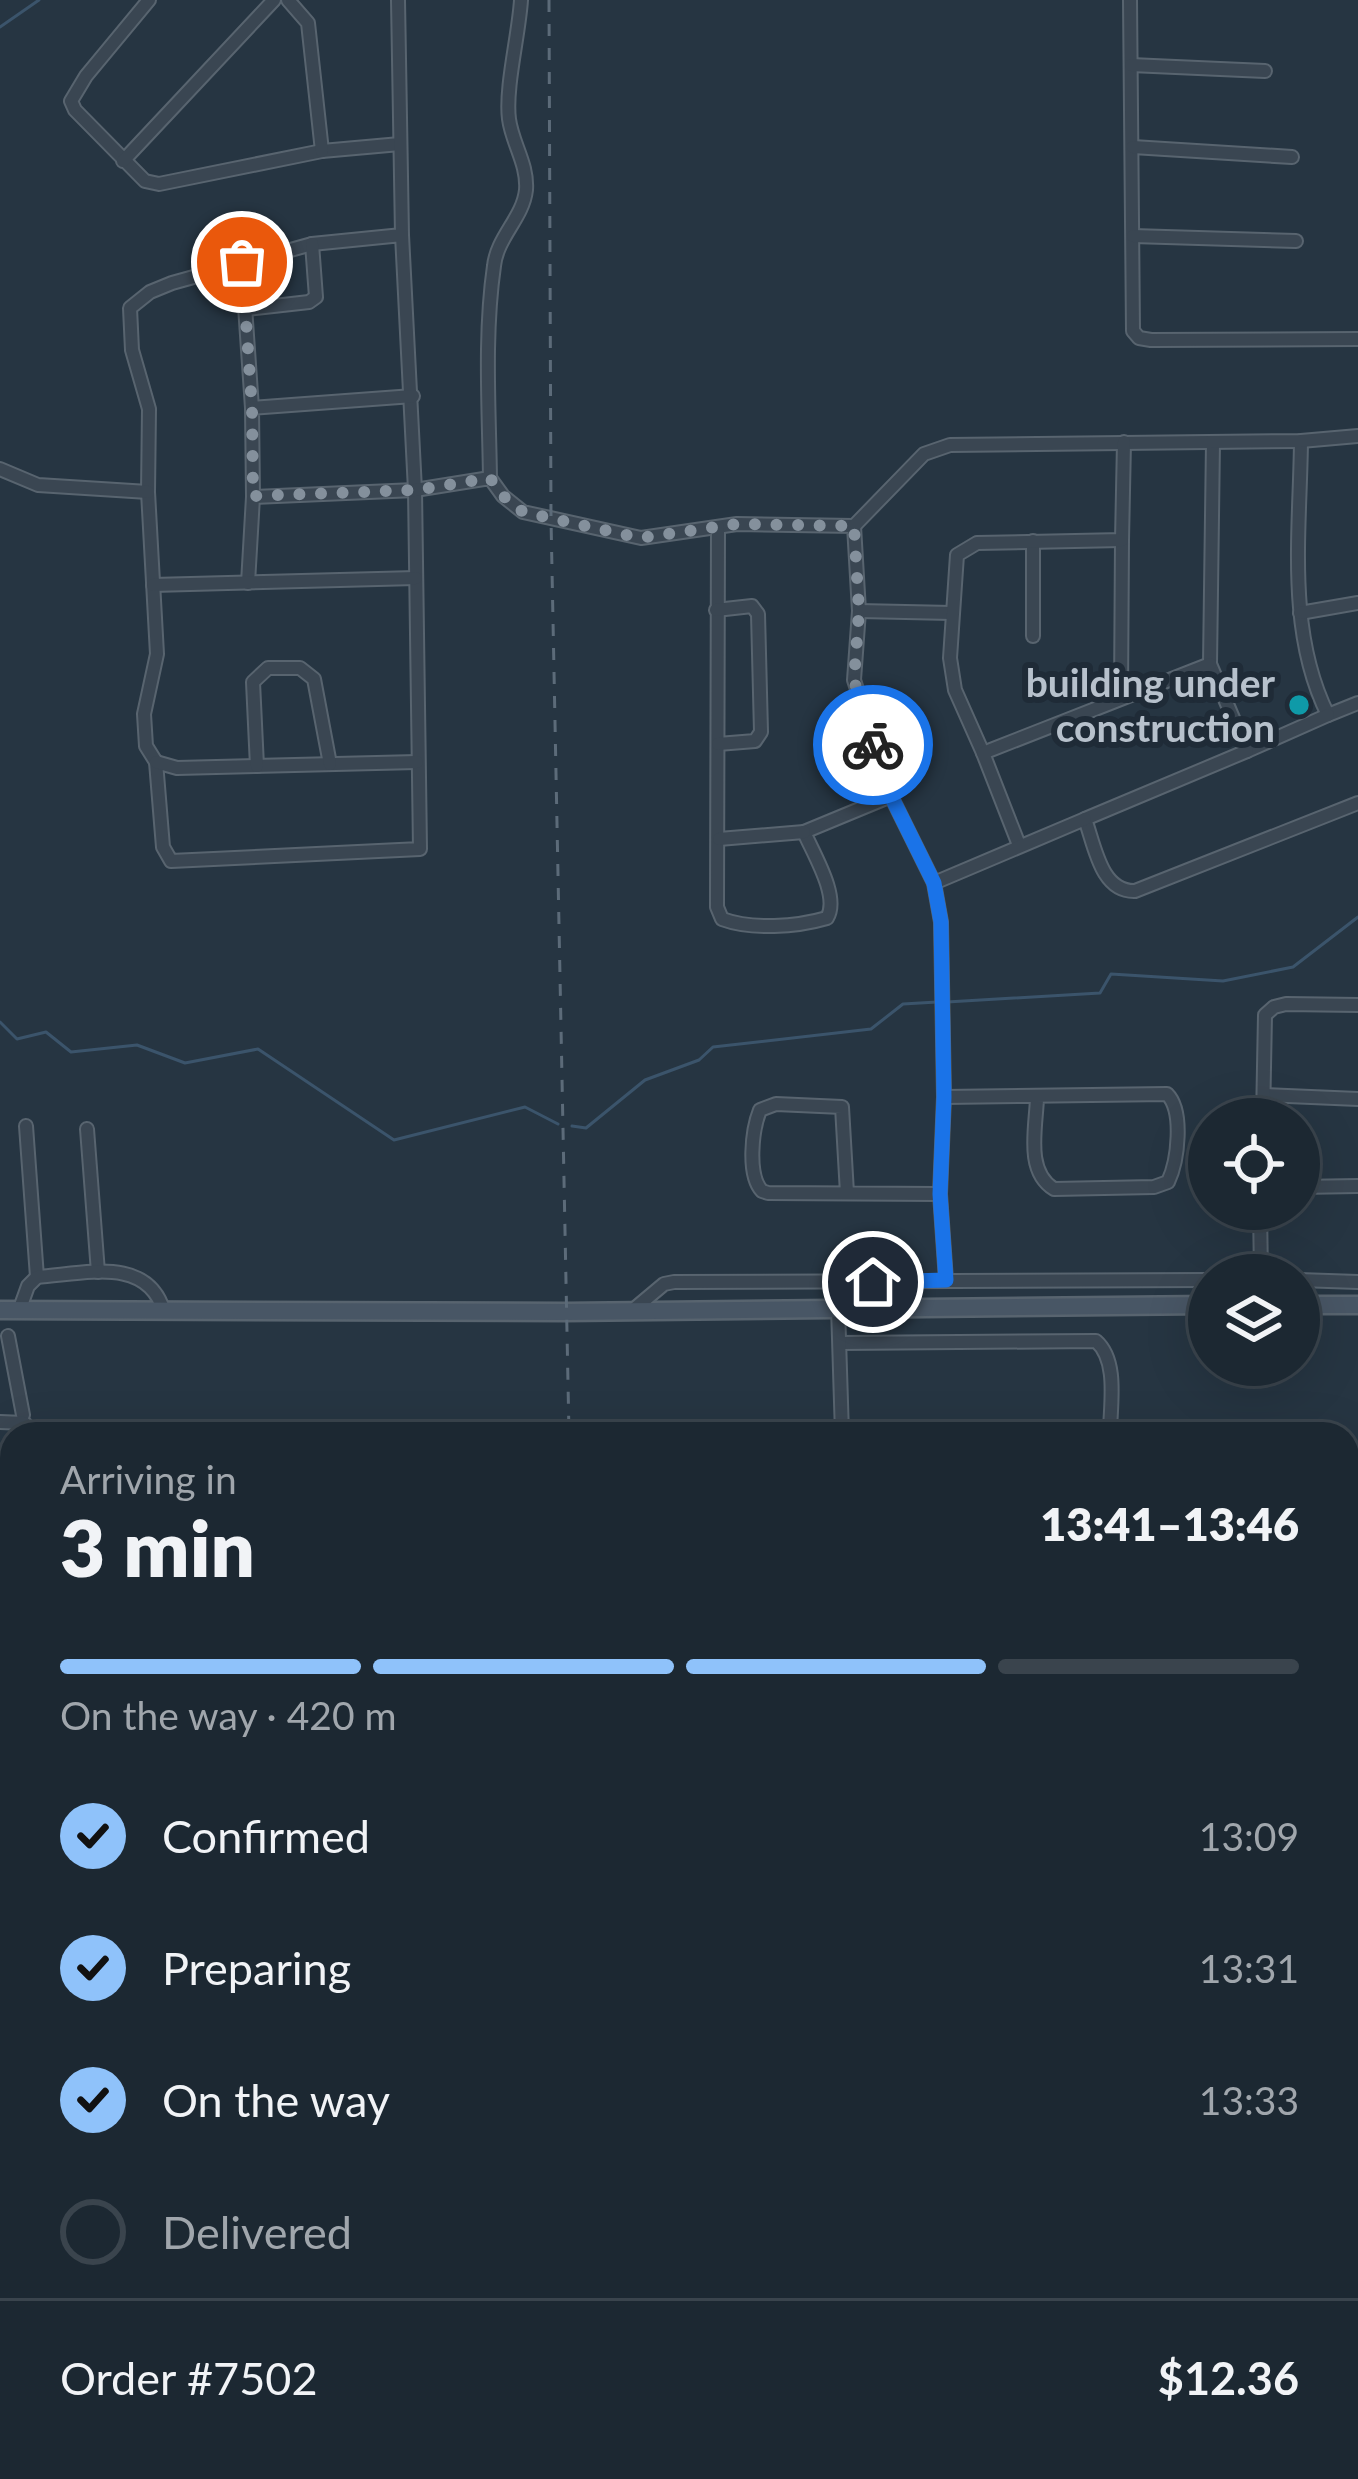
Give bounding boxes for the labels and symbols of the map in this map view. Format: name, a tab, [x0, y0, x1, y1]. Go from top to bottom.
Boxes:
pin	[191, 211, 293, 313]
place label: building under construction	[1026, 659, 1275, 750]
courier	[813, 685, 933, 805]
marker: building under construction	[1286, 692, 1312, 718]
pin	[822, 1231, 924, 1333]

